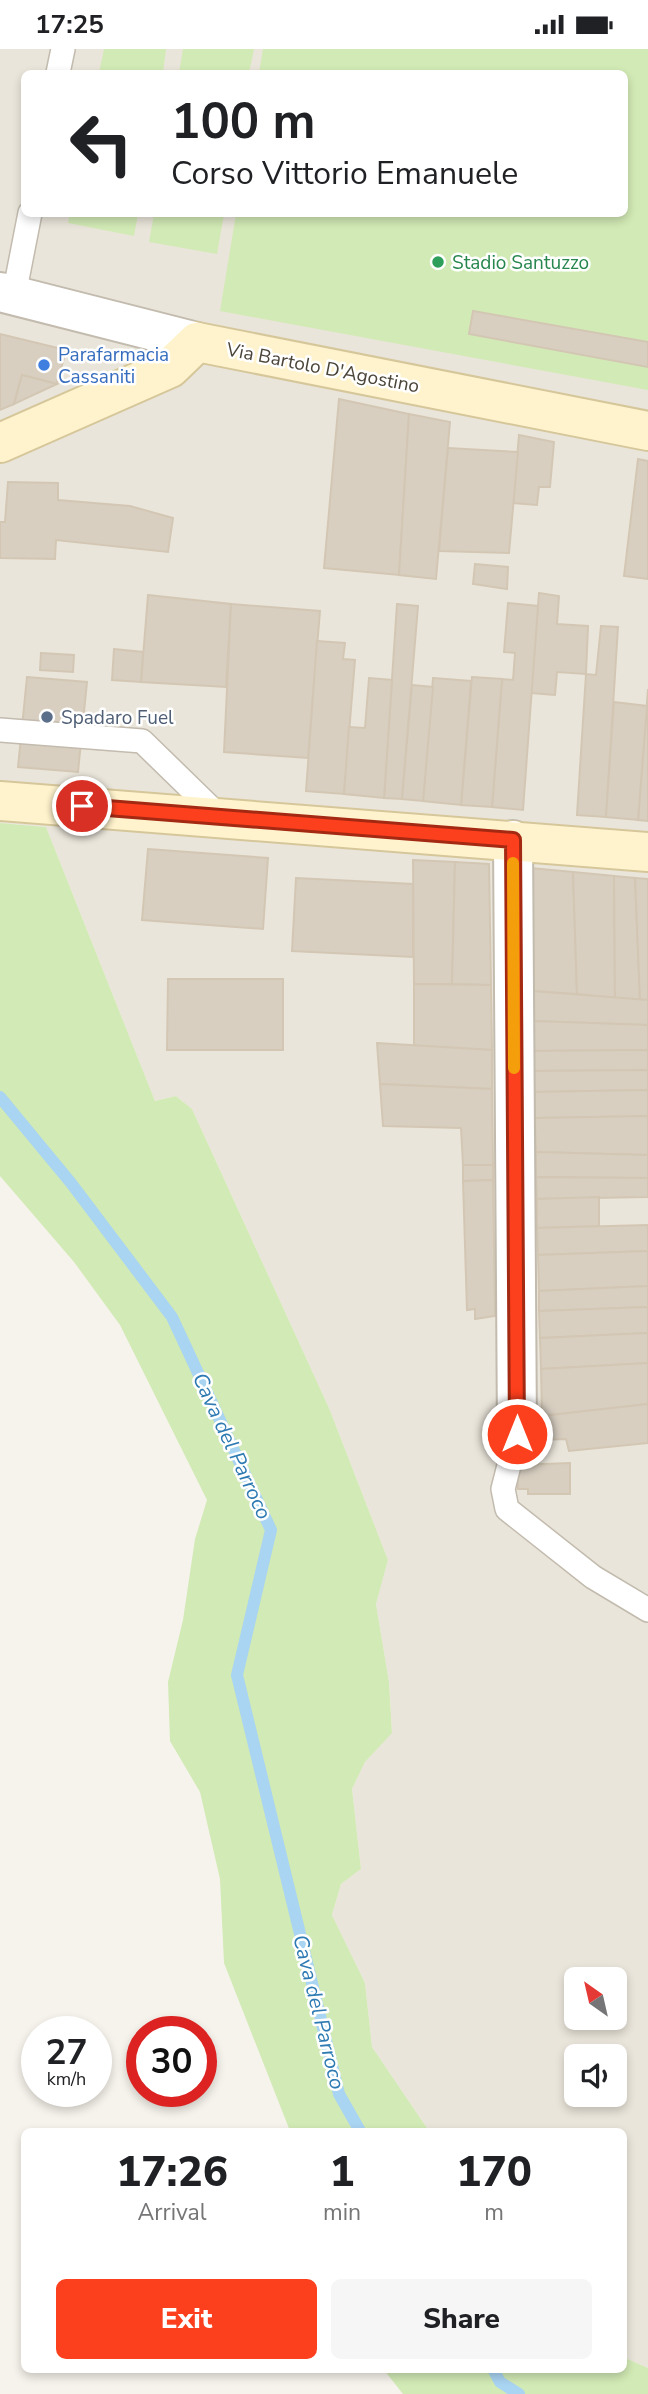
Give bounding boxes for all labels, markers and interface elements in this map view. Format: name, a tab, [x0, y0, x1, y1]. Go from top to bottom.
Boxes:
text: 17:25	[35, 7, 104, 42]
text: 100 m	[171, 88, 315, 155]
icon: left	[56, 98, 147, 189]
text: Corso Vittorio Emanuele	[171, 152, 518, 195]
place label: Stadio Santuzzo	[452, 250, 589, 276]
marker: Stadio Santuzzo	[430, 254, 446, 270]
street label: Via Bartolo D'Agostino	[223, 336, 421, 399]
place label: Parafarmacia Cassaniti	[58, 342, 169, 390]
marker: Parafarmacia Cassaniti	[36, 357, 52, 373]
place label: Spadaro Fuel	[61, 705, 174, 731]
marker: Spadaro Fuel	[39, 709, 55, 725]
pin	[52, 776, 112, 836]
icon: arrive	[63, 787, 101, 825]
water label: Cava del Parroco	[186, 1368, 278, 1524]
position arrow	[480, 1397, 554, 1471]
water label: Cava del Parroco	[286, 1932, 352, 2092]
north arrow	[564, 1967, 626, 2030]
map controls	[564, 1967, 627, 2107]
speed limit sign: 30	[126, 2016, 217, 2107]
text: 27	[45, 2029, 88, 2076]
button: sound	[564, 2044, 627, 2107]
text: km/h	[47, 2067, 86, 2091]
text: 17:26	[116, 2144, 228, 2201]
text: 1	[329, 2144, 355, 2201]
text: 170	[456, 2144, 532, 2201]
text: Arrival	[137, 2197, 207, 2228]
text: min	[323, 2197, 361, 2228]
text: m	[484, 2197, 504, 2228]
button: Exit	[56, 2279, 317, 2359]
button: Share	[331, 2279, 592, 2359]

